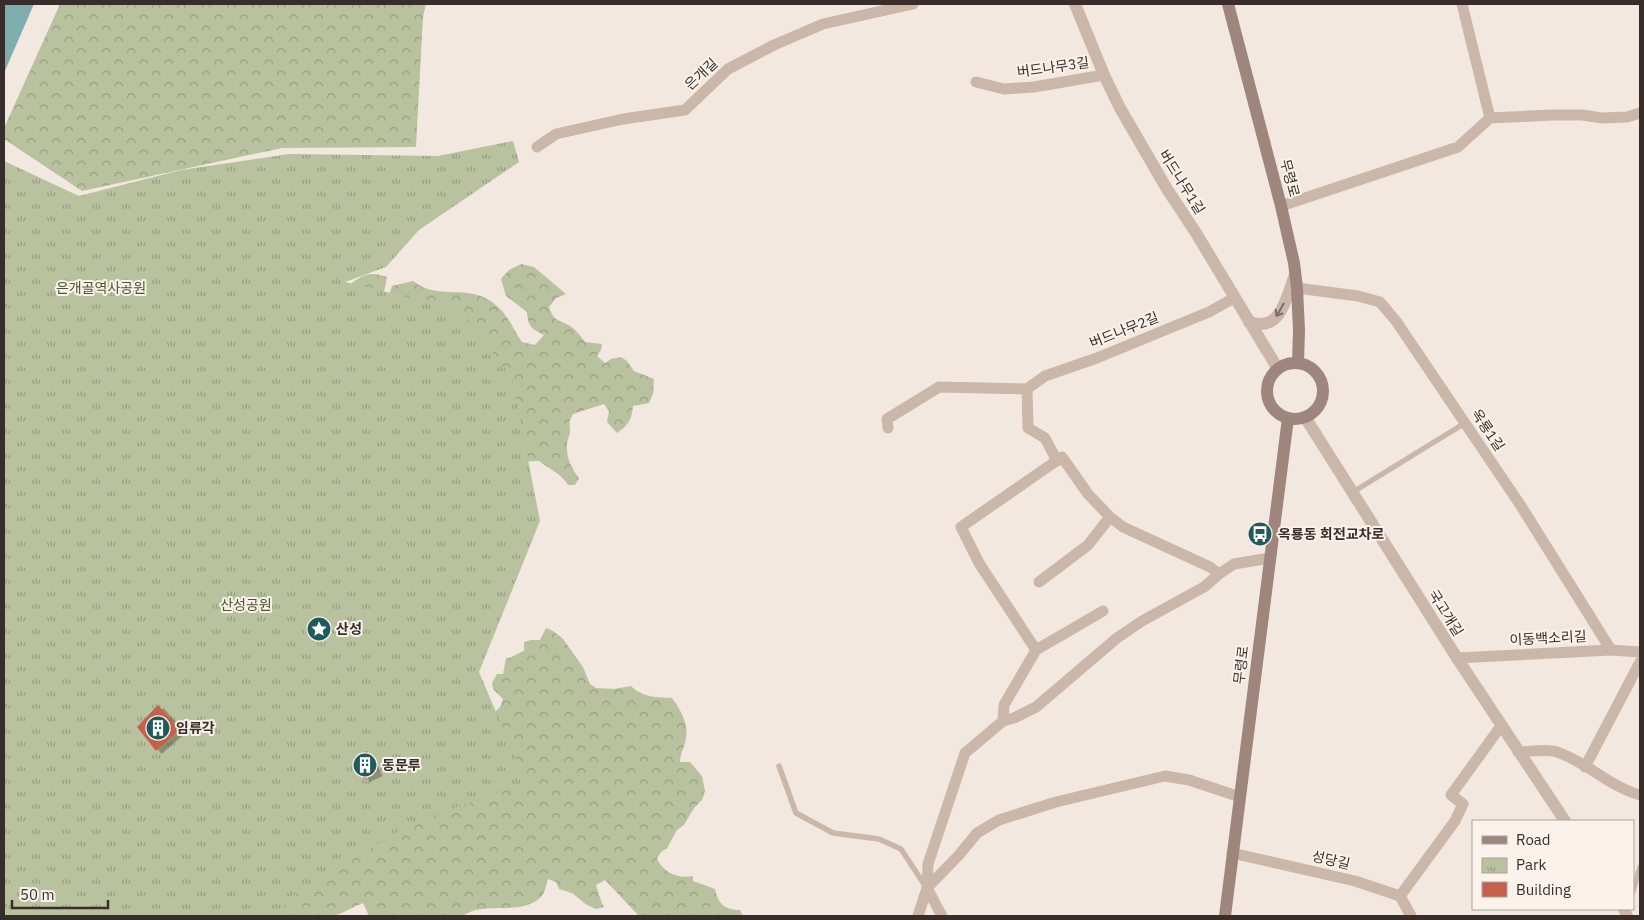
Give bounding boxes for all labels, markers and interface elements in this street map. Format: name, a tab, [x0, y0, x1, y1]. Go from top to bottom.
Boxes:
street label: 버드나무3길	[1016, 53, 1090, 81]
street label: 은개길	[681, 54, 721, 94]
street label: 버드나무1길	[1155, 146, 1209, 218]
street label: 무령로	[1276, 157, 1304, 199]
park label: 은개골역사공원	[56, 279, 146, 297]
one-way arrow	[1275, 303, 1285, 318]
street label: 버드나무2길	[1087, 308, 1161, 352]
street label: 옥룡1길	[1467, 405, 1509, 455]
bus stop icon: 옥룡동 회전교차로	[1247, 521, 1273, 547]
place label: 옥룡동 회전교차로	[1278, 525, 1384, 543]
street label: 국고개길	[1425, 586, 1467, 640]
park label: 산성공원	[220, 596, 272, 614]
place icon: 산성	[306, 616, 332, 642]
place label: 산성	[336, 620, 362, 638]
street label: 이동백소리길	[1509, 627, 1587, 649]
street label: 무령로	[1230, 645, 1252, 685]
building icon: 임류각	[145, 715, 171, 741]
place label: 임류각	[176, 719, 215, 737]
building icon: 동문루	[352, 752, 378, 778]
place label: 동문루	[382, 756, 421, 774]
legend	[1472, 820, 1634, 910]
text: Road	[1516, 830, 1551, 849]
street label: 성당길	[1310, 847, 1352, 873]
text: Park	[1516, 855, 1546, 874]
scale bar	[12, 878, 109, 910]
text: Building	[1516, 880, 1571, 899]
text: 50 m	[20, 885, 55, 904]

